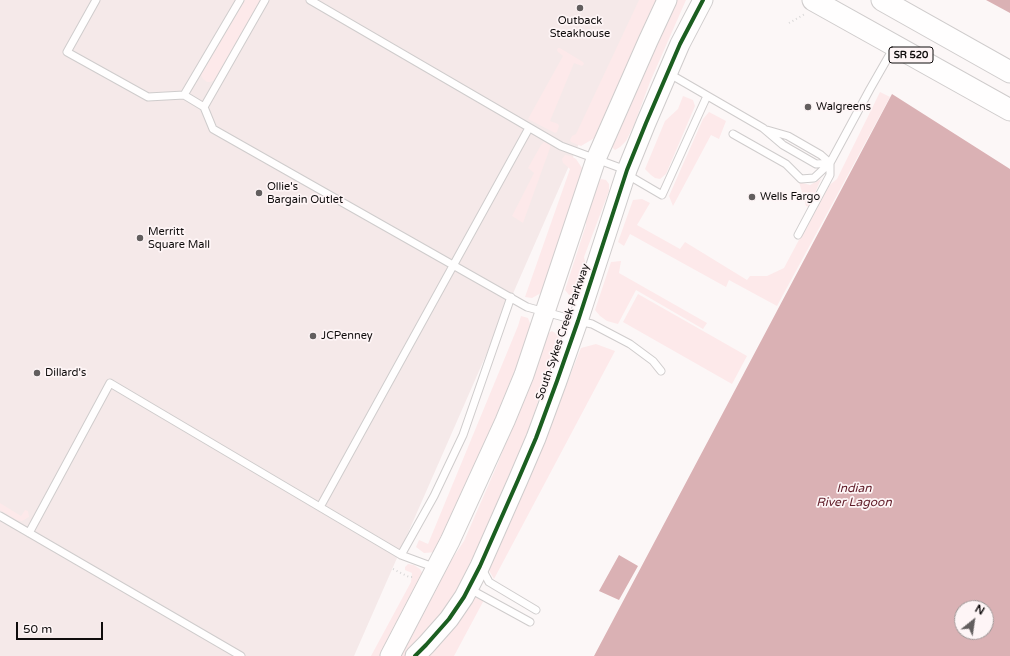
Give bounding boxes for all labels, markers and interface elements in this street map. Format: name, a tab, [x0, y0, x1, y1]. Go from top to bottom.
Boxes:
marker: Outback Steakhouse	[575, 3, 585, 13]
place label: Outback Steakhouse	[550, 14, 610, 40]
road number: SR 520	[889, 47, 933, 63]
place label: Walgreens	[816, 100, 871, 114]
marker: Walgreens	[803, 102, 813, 112]
place label: Ollie's Bargain Outlet	[267, 180, 343, 206]
marker: Ollie's Bargain Outlet	[254, 188, 264, 198]
place label: Wells Fargo	[760, 190, 820, 204]
marker: Wells Fargo	[747, 192, 757, 202]
place label: Merritt Square Mall	[148, 225, 210, 251]
marker: Merritt Square Mall	[135, 233, 145, 243]
street label: South Sykes Creek Parkway	[533, 262, 593, 402]
place label: JCPenney	[321, 329, 373, 343]
marker: JCPenney	[308, 331, 318, 341]
place label: Dillard's	[45, 366, 86, 380]
marker: Dillard's	[32, 368, 42, 378]
water label: Indian River Lagoon	[816, 482, 892, 510]
north arrow	[954, 600, 994, 640]
text: N	[973, 602, 987, 618]
scale bar	[18, 614, 105, 640]
text: 50 m	[23, 622, 52, 636]

